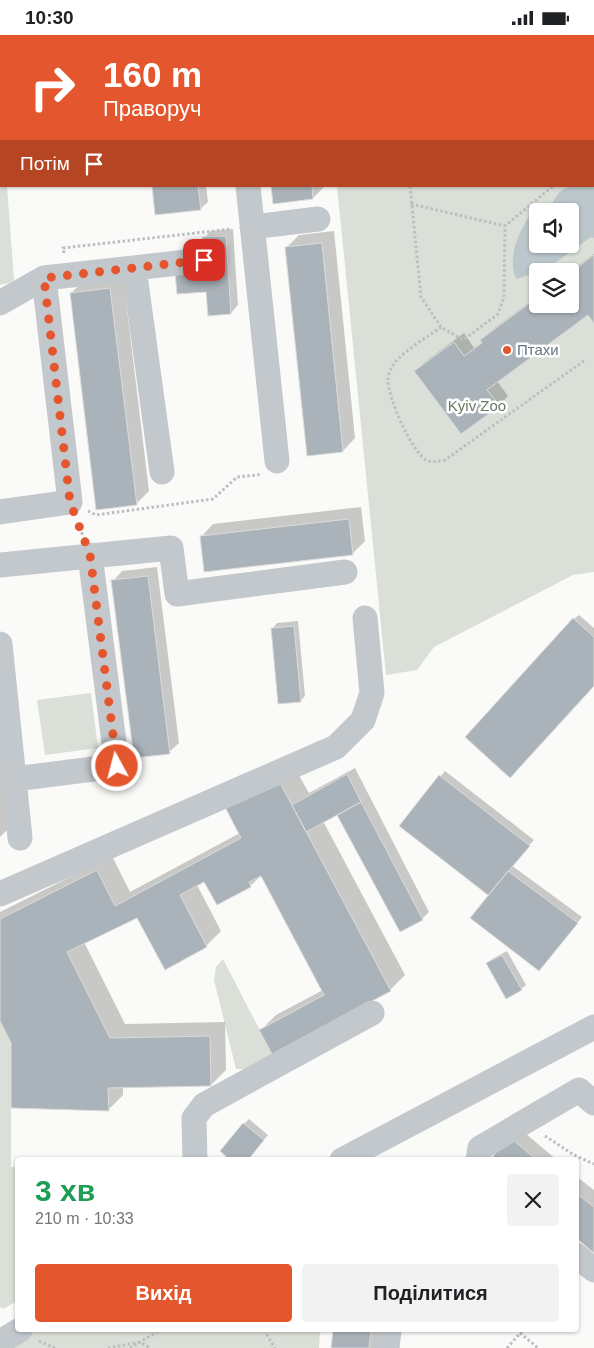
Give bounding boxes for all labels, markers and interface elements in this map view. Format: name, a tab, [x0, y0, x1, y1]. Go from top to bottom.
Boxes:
text: 10:30	[25, 7, 74, 28]
icon: right	[20, 55, 85, 120]
text: 160 m	[103, 55, 202, 94]
text: Праворуч	[103, 96, 201, 121]
icon: arrive	[80, 150, 108, 178]
text: Потім	[20, 153, 70, 174]
map controls	[529, 203, 579, 313]
button: sound	[529, 203, 579, 253]
pin	[183, 239, 225, 281]
icon: arrive	[190, 246, 218, 274]
button: layers	[529, 263, 579, 313]
place label: Птахи	[517, 341, 559, 358]
marker: Птахи	[501, 344, 513, 356]
park label: Kyiv Zoo	[448, 397, 506, 414]
position arrow	[90, 739, 142, 791]
text: 3 хв	[35, 1174, 95, 1207]
button: close	[507, 1174, 559, 1226]
text: 210 m · 10:33	[35, 1210, 134, 1227]
button: Вихід	[35, 1264, 292, 1322]
button: Поділитися	[302, 1264, 559, 1322]

